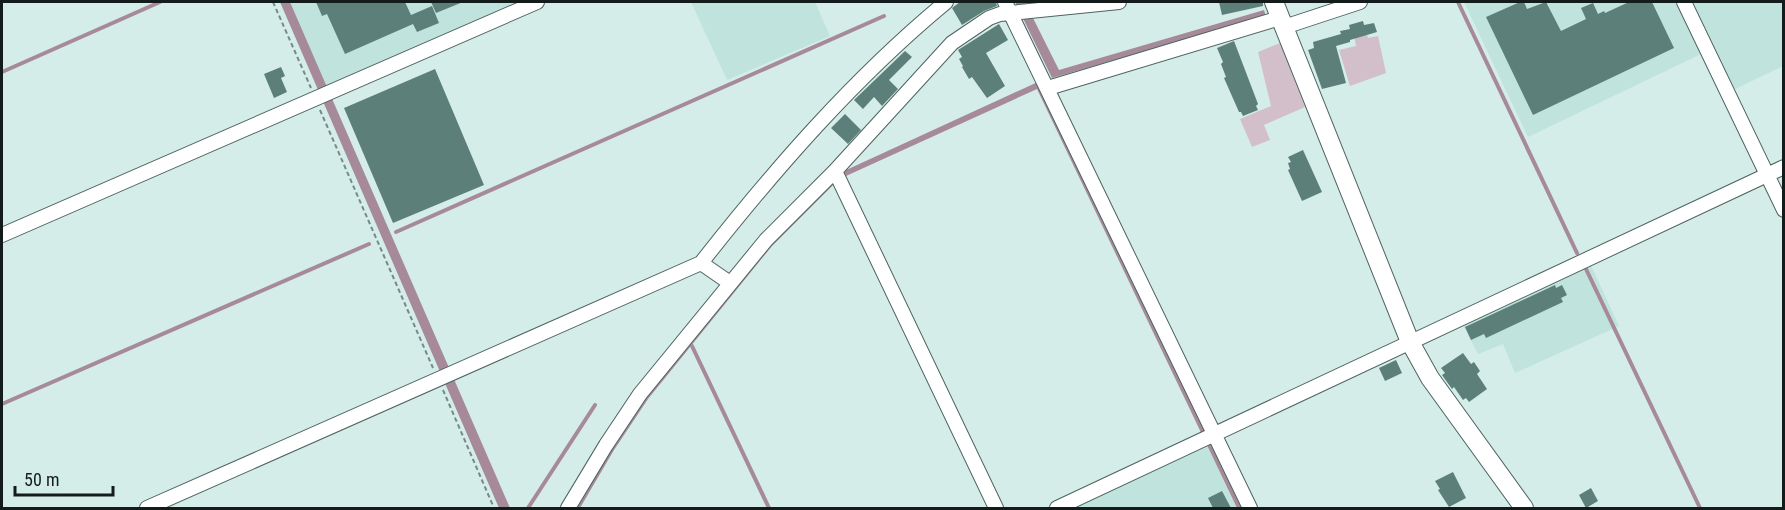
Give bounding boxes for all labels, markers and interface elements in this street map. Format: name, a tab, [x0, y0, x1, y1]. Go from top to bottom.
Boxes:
scale bar	[15, 459, 112, 497]
text: 50 m	[24, 469, 59, 490]

